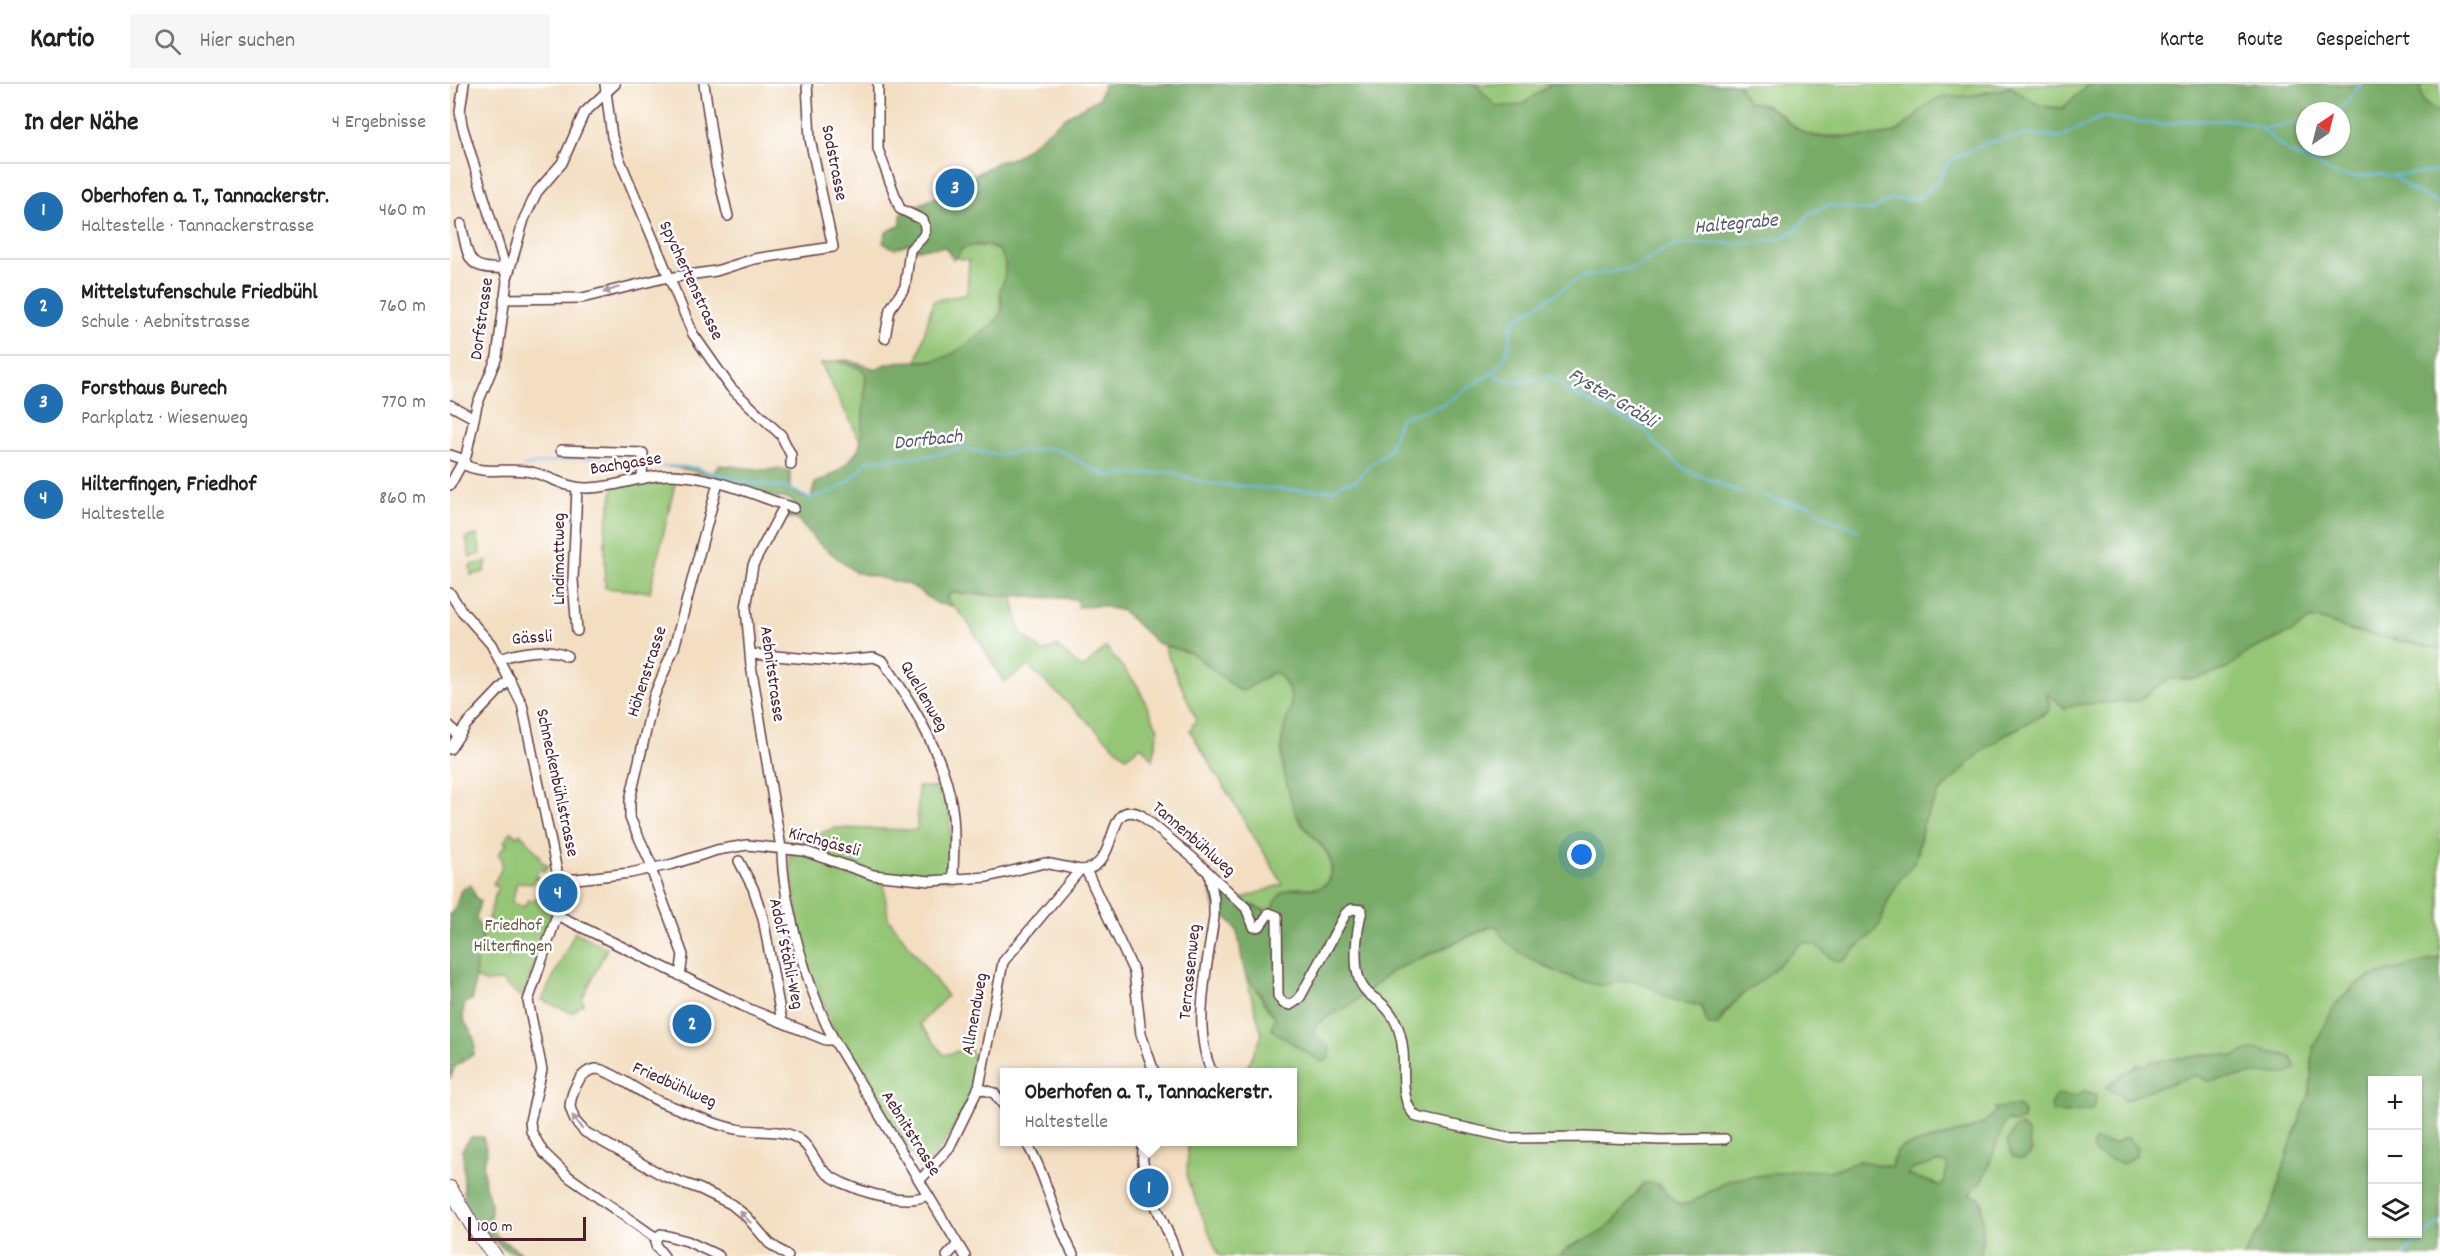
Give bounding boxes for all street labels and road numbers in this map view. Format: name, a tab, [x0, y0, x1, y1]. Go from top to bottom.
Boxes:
street label: Sodstrasse	[813, 123, 853, 203]
street label: Spychertenstrasse	[651, 217, 729, 345]
street label: Dorfstrasse	[465, 276, 501, 362]
street label: Bachgasse	[589, 447, 664, 483]
street label: Lindimattweg	[548, 513, 573, 605]
street label: Höhenstrasse	[622, 623, 674, 721]
street label: Gässli	[511, 625, 553, 653]
street label: Aebnitstrasse	[752, 625, 790, 723]
street label: Quellenweg	[893, 657, 953, 737]
street label: Schneckenbühlstrasse	[528, 707, 584, 860]
street label: Tannenbühlweg	[1146, 796, 1241, 884]
street label: Kirchgässli	[785, 821, 863, 865]
street label: Adolf Stähli-Weg	[761, 896, 809, 1012]
street label: Terrassenweg	[1174, 923, 1208, 1021]
street label: Allmendweg	[956, 971, 996, 1057]
street label: Friedbühlweg	[628, 1056, 720, 1116]
street label: Aebnitstrasse	[874, 1087, 946, 1181]

